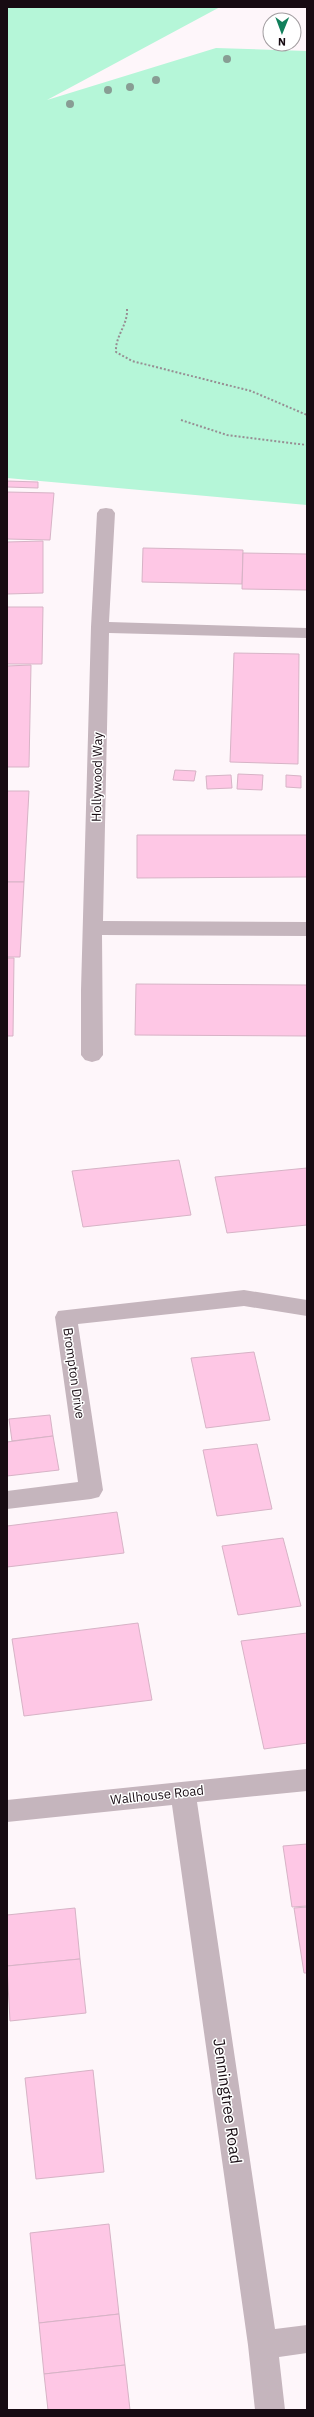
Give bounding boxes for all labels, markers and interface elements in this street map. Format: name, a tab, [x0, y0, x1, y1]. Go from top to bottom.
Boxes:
north arrow	[262, 12, 302, 52]
text: N	[278, 35, 286, 49]
street label: Hollywood Way	[88, 731, 106, 822]
street label: Brompton Drive	[59, 1326, 89, 1420]
street label: Wallhouse Road	[109, 1782, 205, 1808]
street label: Jenningtree Road	[209, 2037, 247, 2165]

